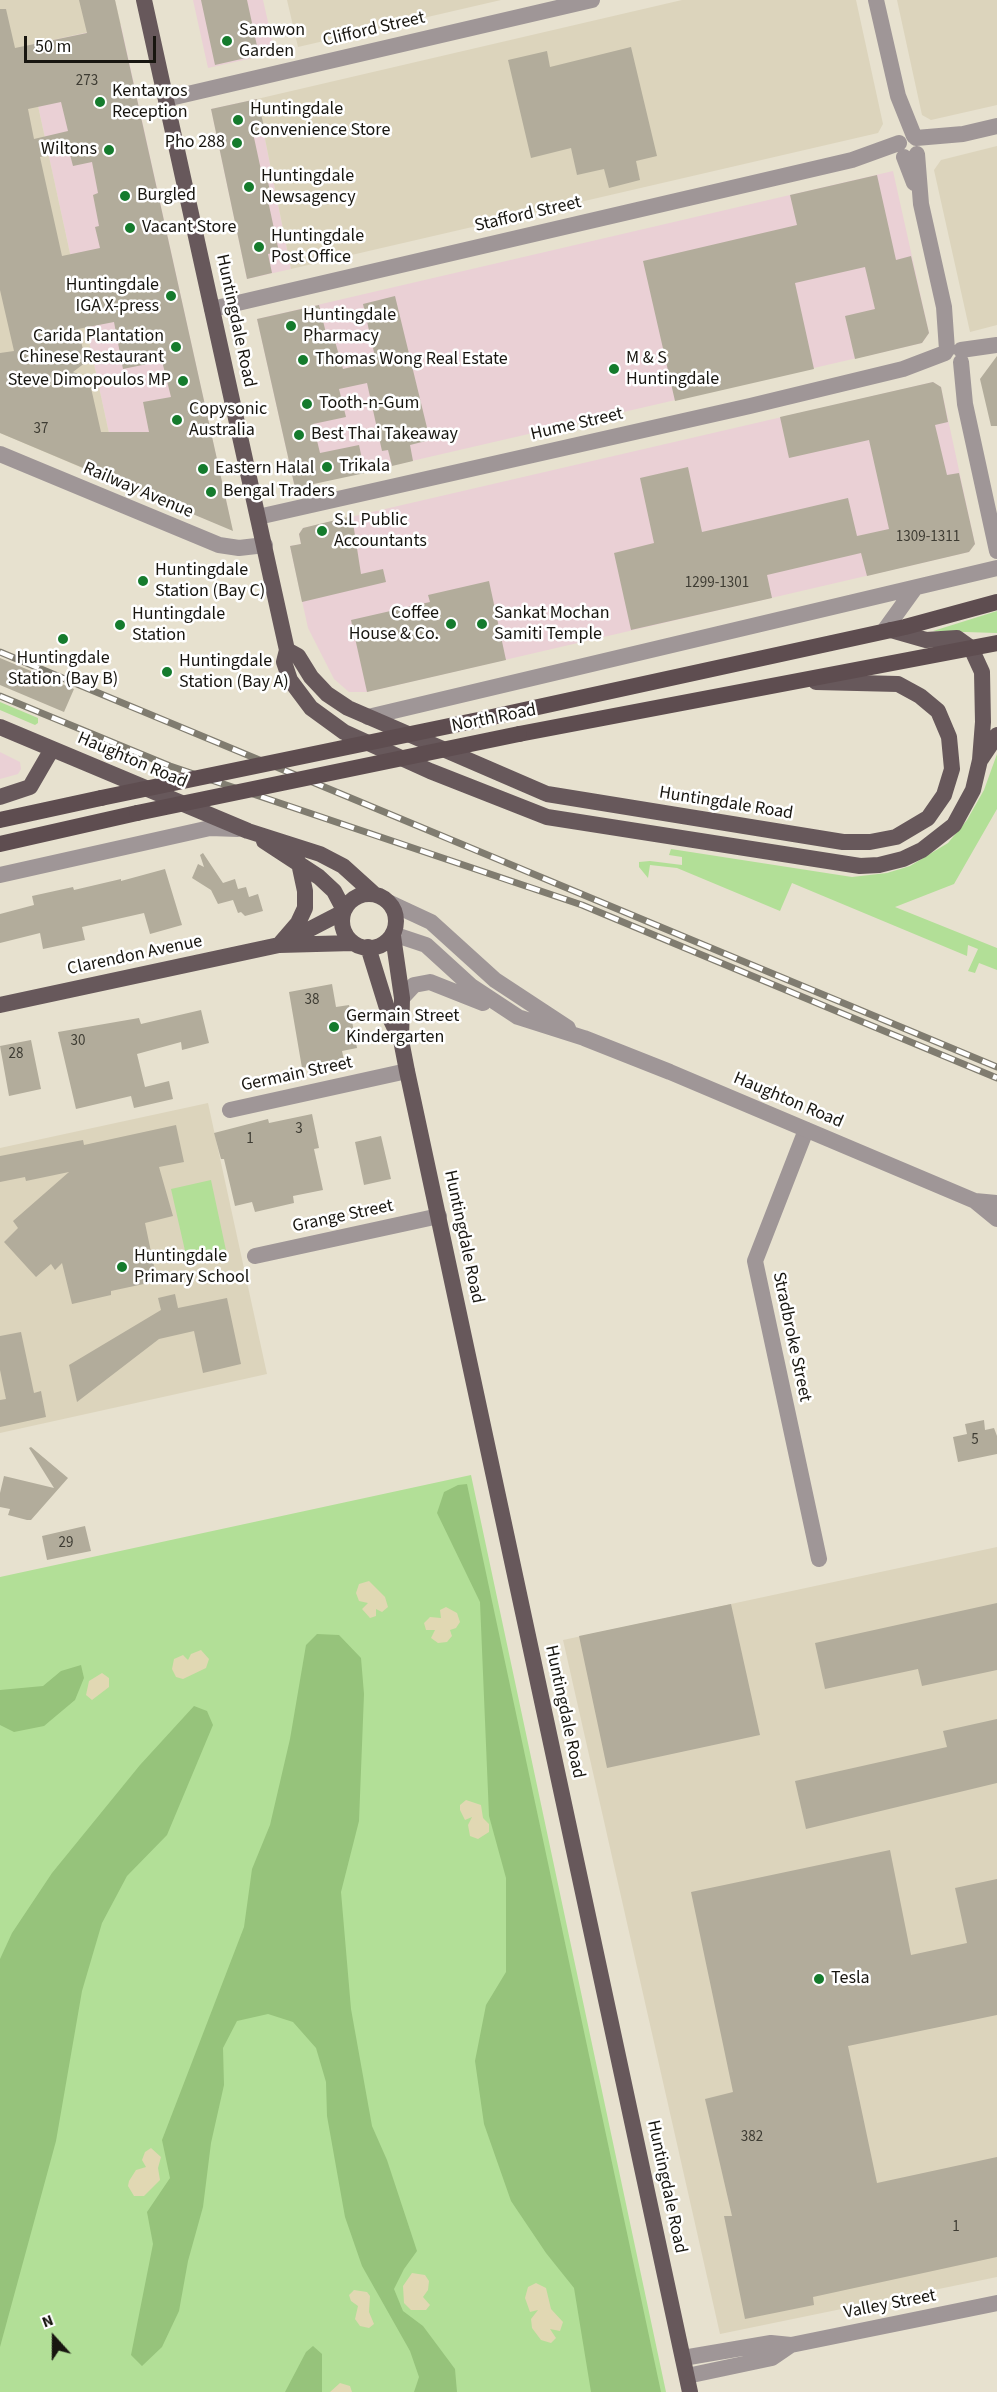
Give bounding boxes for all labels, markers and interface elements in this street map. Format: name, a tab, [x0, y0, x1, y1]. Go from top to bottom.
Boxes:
street label: Clifford Street	[321, 8, 427, 52]
place label: Samwon Garden	[239, 20, 305, 63]
scale bar	[27, 24, 159, 62]
text: 50 m	[35, 34, 71, 59]
marker: Samwon Garden	[220, 34, 234, 48]
house number: 273	[76, 73, 98, 91]
place label: Kentavros Reception	[112, 81, 188, 124]
marker: Kentavros Reception	[93, 95, 107, 109]
place label: Huntingdale Convenience Store	[250, 99, 390, 142]
marker: Huntingdale Convenience Store	[231, 113, 245, 127]
place label: Pho 288	[165, 132, 225, 154]
marker: Pho 288	[230, 136, 244, 150]
place label: Wiltons	[41, 139, 97, 161]
marker: Wiltons	[102, 143, 116, 157]
place label: Huntingdale Newsagency	[261, 166, 356, 208]
marker: Huntingdale Newsagency	[242, 180, 256, 194]
place label: Burgled	[137, 185, 196, 207]
marker: Burgled	[118, 189, 132, 203]
street label: Stafford Street	[473, 192, 583, 238]
place label: Vacant Store	[142, 217, 236, 239]
marker: Vacant Store	[123, 221, 137, 235]
place label: Huntingdale Post Office	[271, 226, 364, 268]
marker: Huntingdale Post Office	[252, 240, 266, 254]
street label: Huntingdale Road	[210, 253, 260, 389]
place label: Huntingdale IGA X-press	[66, 275, 159, 318]
marker: Huntingdale IGA X-press	[164, 289, 178, 303]
place label: Huntingdale Pharmacy	[303, 305, 396, 348]
marker: Huntingdale Pharmacy	[284, 319, 298, 333]
place label: Carida Plantation Chinese Restaurant	[19, 326, 164, 368]
marker: Carida Plantation Chinese Restaurant	[169, 340, 183, 354]
place label: M & S Huntingdale	[626, 348, 719, 391]
place label: Thomas Wong Real Estate	[315, 349, 508, 371]
marker: Thomas Wong Real Estate	[296, 353, 310, 367]
marker: M & S Huntingdale	[607, 362, 621, 376]
place label: Steve Dimopoulos MP	[8, 370, 171, 392]
marker: Steve Dimopoulos MP	[176, 374, 190, 388]
place label: Tooth-n-Gum	[319, 393, 419, 415]
marker: Tooth-n-Gum	[300, 397, 314, 411]
place label: Copysonic Australia	[189, 399, 267, 442]
street label: Hume Street	[529, 404, 625, 446]
marker: Copysonic Australia	[170, 413, 184, 427]
house number: 37	[34, 421, 48, 439]
place label: Best Thai Takeaway	[311, 424, 458, 446]
marker: Best Thai Takeaway	[292, 428, 306, 442]
place label: Trikala	[339, 456, 390, 478]
street label: Railway Avenue	[80, 458, 196, 524]
place label: Eastern Halal	[215, 458, 314, 480]
marker: Trikala	[320, 460, 334, 474]
marker: Eastern Halal	[196, 462, 210, 476]
place label: Bengal Traders	[223, 481, 335, 503]
marker: Bengal Traders	[204, 485, 218, 499]
place label: S.L Public Accountants	[334, 510, 427, 552]
marker: S.L Public Accountants	[315, 524, 329, 538]
house number: 1309-1311	[896, 529, 960, 547]
place label: Huntingdale Station (Bay C)	[155, 560, 265, 602]
marker: Huntingdale Station (Bay C)	[136, 574, 150, 588]
house number: 1299-1301	[685, 575, 749, 593]
place label: Coffee House & Co.	[349, 603, 439, 646]
place label: Sankat Mochan Samiti Temple	[494, 603, 610, 646]
place label: Huntingdale Station	[132, 604, 225, 646]
marker: Coffee House & Co.	[444, 617, 458, 631]
marker: Sankat Mochan Samiti Temple	[475, 617, 489, 631]
marker: Huntingdale Station	[113, 618, 127, 632]
marker: Huntingdale Station (Bay B)	[56, 632, 70, 646]
place label: Huntingdale Station (Bay B)	[8, 648, 118, 690]
place label: Huntingdale Station (Bay A)	[179, 651, 289, 694]
marker: Huntingdale Station (Bay A)	[160, 665, 174, 679]
street label: North Road	[450, 700, 538, 738]
street label: Haughton Road	[74, 728, 190, 794]
street label: Huntingdale Road	[657, 783, 795, 825]
street label: Clarendon Avenue	[66, 931, 204, 981]
house number: 38	[305, 992, 319, 1010]
place label: Germain Street Kindergarten	[346, 1006, 459, 1048]
marker: Germain Street Kindergarten	[327, 1020, 341, 1034]
house number: 30	[71, 1033, 85, 1051]
house number: 28	[9, 1046, 23, 1064]
street label: Germain Street	[239, 1053, 355, 1097]
street label: Haughton Road	[730, 1068, 846, 1134]
house number: 3	[295, 1121, 303, 1139]
house number: 1	[246, 1131, 254, 1149]
street label: Huntingdale Road	[438, 1169, 488, 1305]
street label: Grange Street	[291, 1196, 395, 1238]
place label: Huntingdale Primary School	[134, 1246, 249, 1288]
marker: Huntingdale Primary School	[115, 1260, 129, 1274]
street label: Stradbroke Street	[767, 1270, 815, 1404]
house number: 5	[971, 1432, 979, 1450]
house number: 29	[59, 1535, 73, 1553]
street label: Huntingdale Road	[539, 1644, 589, 1780]
place label: Tesla	[831, 1968, 870, 1990]
marker: Tesla	[812, 1972, 826, 1986]
street label: Huntingdale Road	[641, 2119, 691, 2255]
house number: 382	[741, 2129, 763, 2147]
house number: 1	[952, 2219, 960, 2237]
street label: Valley Street	[842, 2286, 938, 2324]
north arrow	[24, 2308, 84, 2368]
text: N	[39, 2309, 56, 2333]

